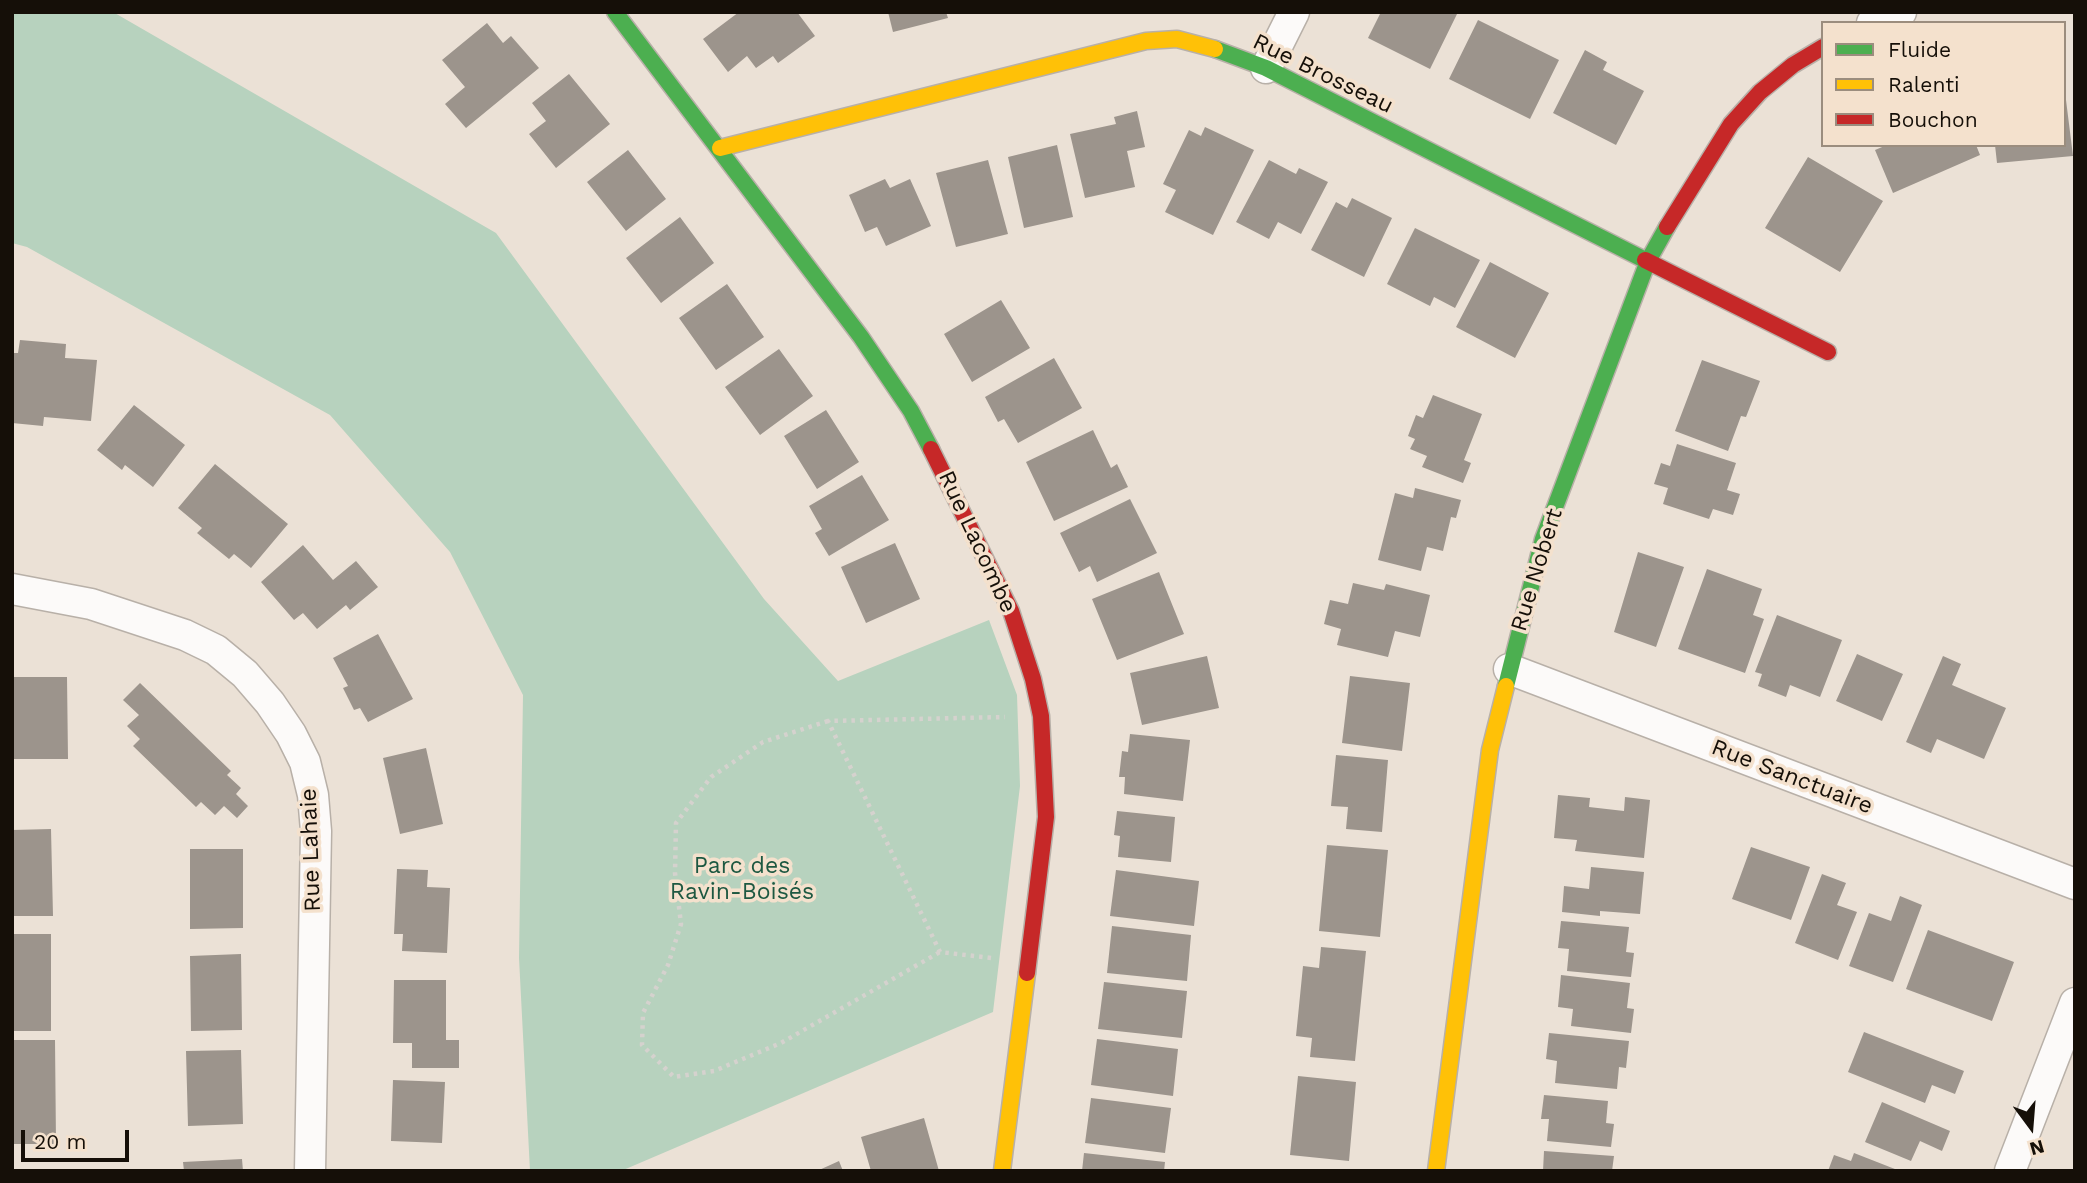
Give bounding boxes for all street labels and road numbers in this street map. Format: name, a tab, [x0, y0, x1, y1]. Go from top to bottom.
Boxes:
street label: Rue Brosseau	[1248, 28, 1398, 120]
street label: Rue Lacombe	[932, 467, 1022, 617]
street label: Rue Nobert	[1505, 505, 1569, 635]
street label: Rue Sanctuaire	[1708, 734, 1876, 820]
street label: Rue Lahaie	[295, 788, 327, 912]

